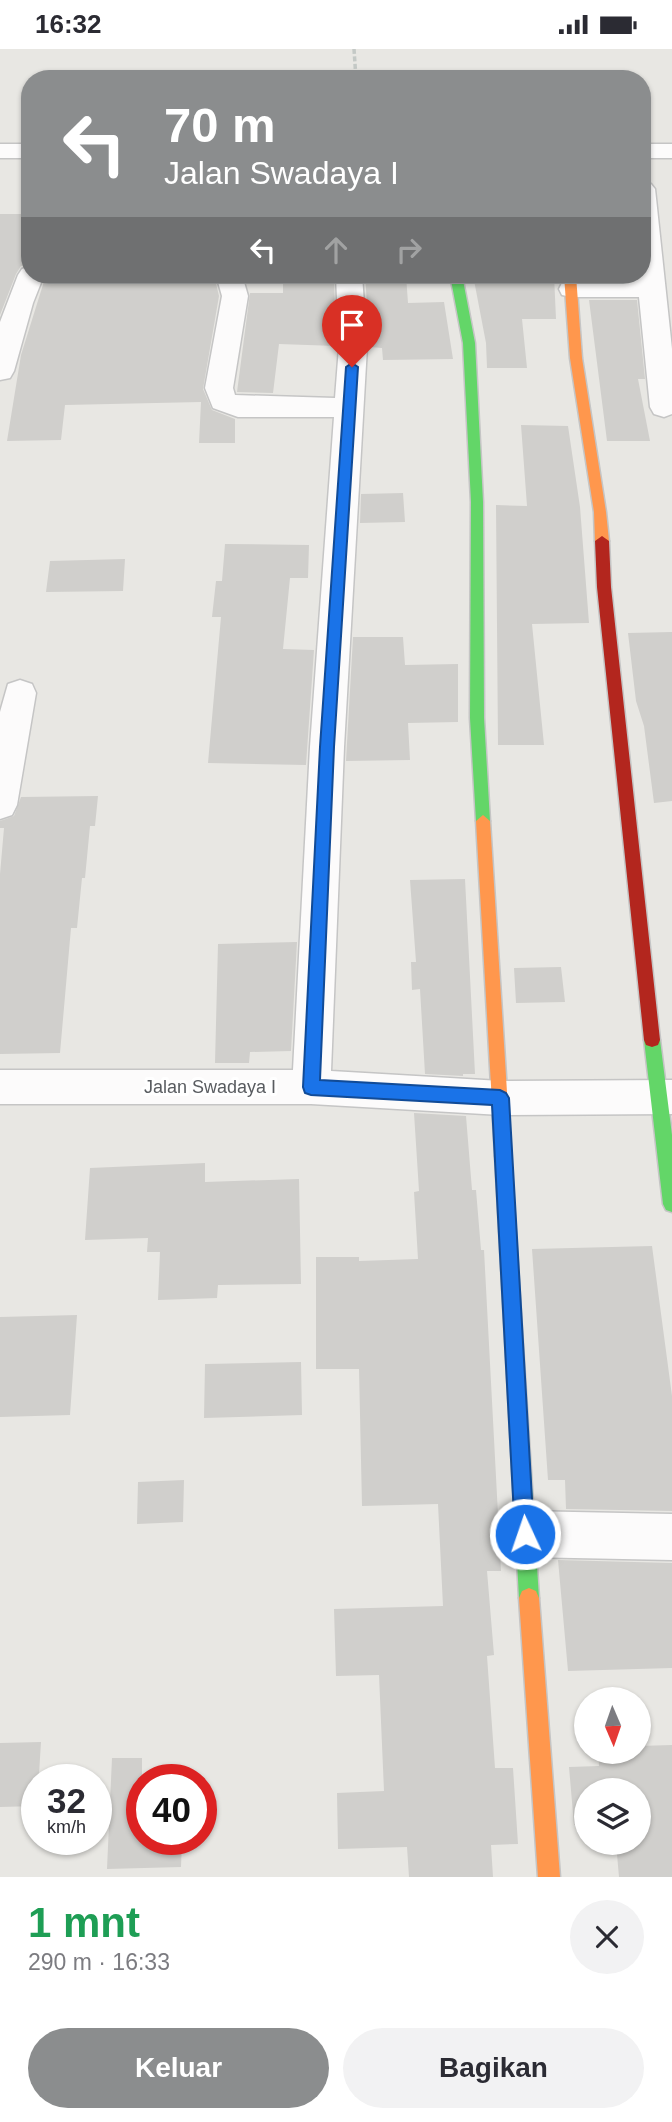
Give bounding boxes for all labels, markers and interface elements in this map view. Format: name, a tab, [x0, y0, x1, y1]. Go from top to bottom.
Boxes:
text: 16:32	[35, 9, 102, 39]
icon: left	[49, 98, 140, 189]
text: 70 m	[164, 98, 276, 152]
text: Jalan Swadaya I	[164, 155, 399, 191]
icon: left	[244, 231, 282, 269]
icon: ahead	[317, 231, 355, 269]
icon: right	[390, 231, 428, 269]
pin	[322, 295, 382, 367]
icon: arrive	[333, 306, 371, 344]
street label: Jalan Swadaya I	[144, 1077, 276, 1097]
position arrow	[488, 1497, 562, 1571]
north arrow	[574, 1687, 651, 1764]
map controls	[574, 1687, 651, 1855]
speed limit sign: 40	[126, 1764, 217, 1855]
button: layers	[574, 1778, 651, 1855]
text: 32	[47, 1781, 86, 1820]
text: km/h	[47, 1817, 86, 1837]
text: 1 mnt	[28, 1899, 140, 1946]
button: close	[570, 1900, 644, 1974]
text: 290 m · 16:33	[28, 1949, 170, 1975]
button: Keluar	[28, 2028, 329, 2108]
button: Bagikan	[343, 2028, 644, 2108]

